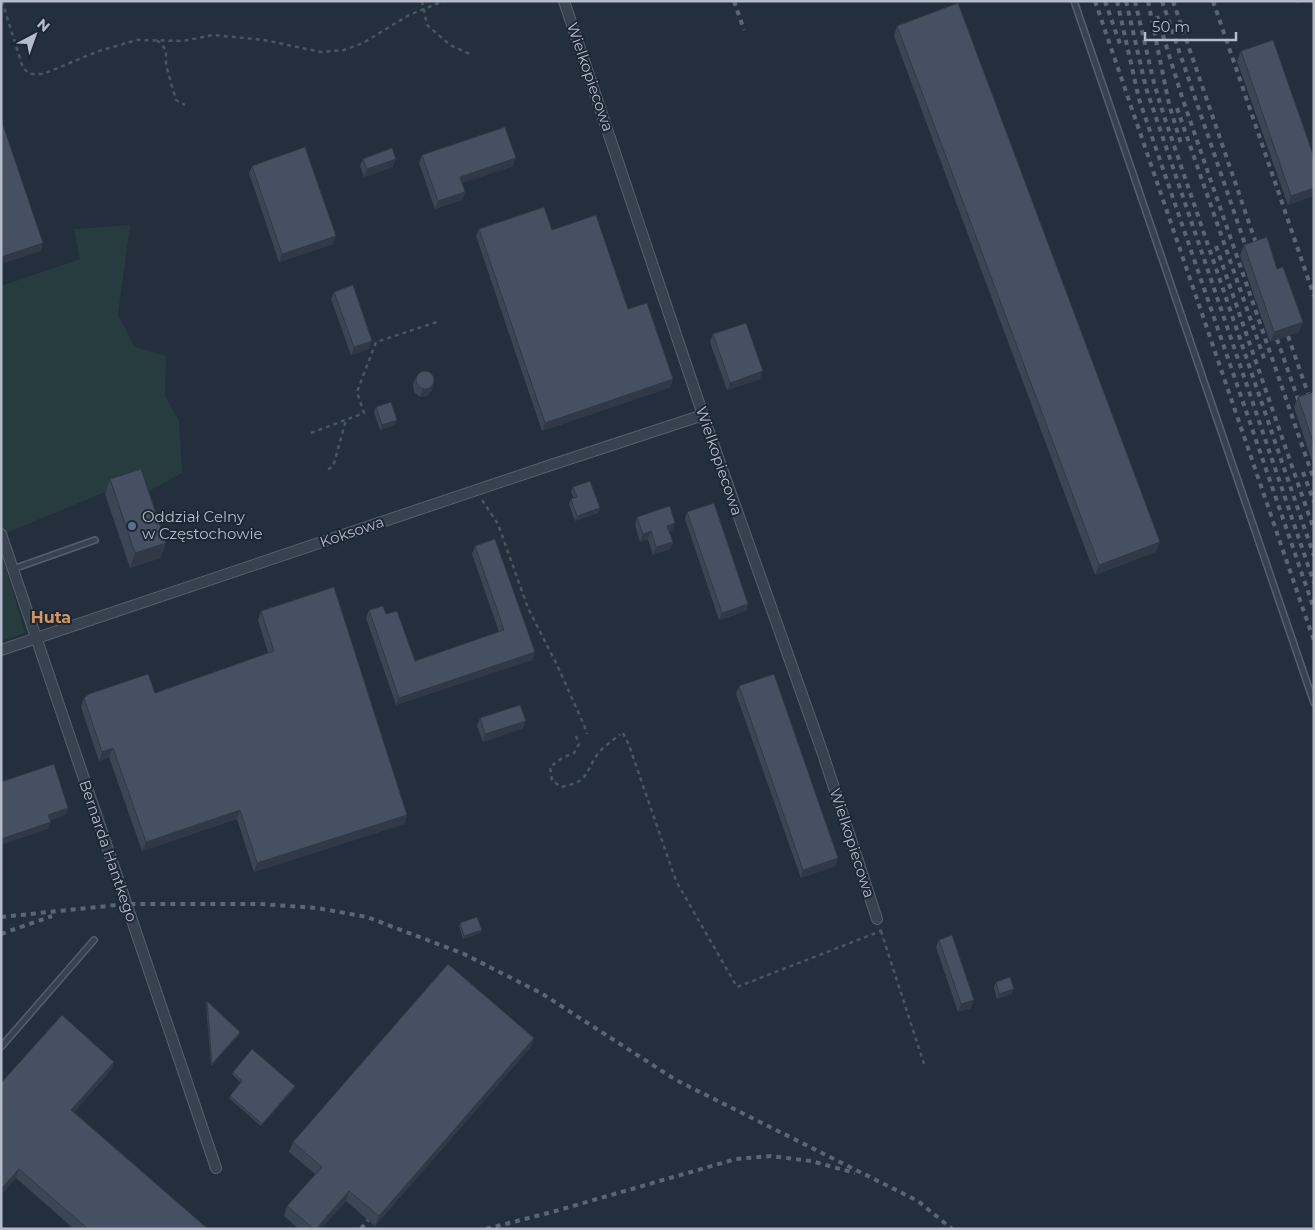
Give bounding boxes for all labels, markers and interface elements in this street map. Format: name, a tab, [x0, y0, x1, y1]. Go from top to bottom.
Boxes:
north arrow	[10, 10, 60, 60]
scale bar	[1145, 10, 1236, 42]
text: N	[33, 15, 54, 36]
text: 50 m	[1152, 17, 1190, 36]
street label: Wielkopiecowa	[563, 20, 618, 134]
street label: Wielkopiecowa	[692, 404, 747, 518]
place label: Oddział Celny w Częstochowie	[142, 507, 263, 543]
street label: Koksowa	[317, 512, 386, 551]
marker: Oddział Celny w Częstochowie	[126, 520, 138, 532]
district label: Huta	[31, 608, 71, 627]
street label: Bernarda Hantkego	[75, 777, 142, 924]
street label: Wielkopiecowa	[826, 786, 879, 900]

